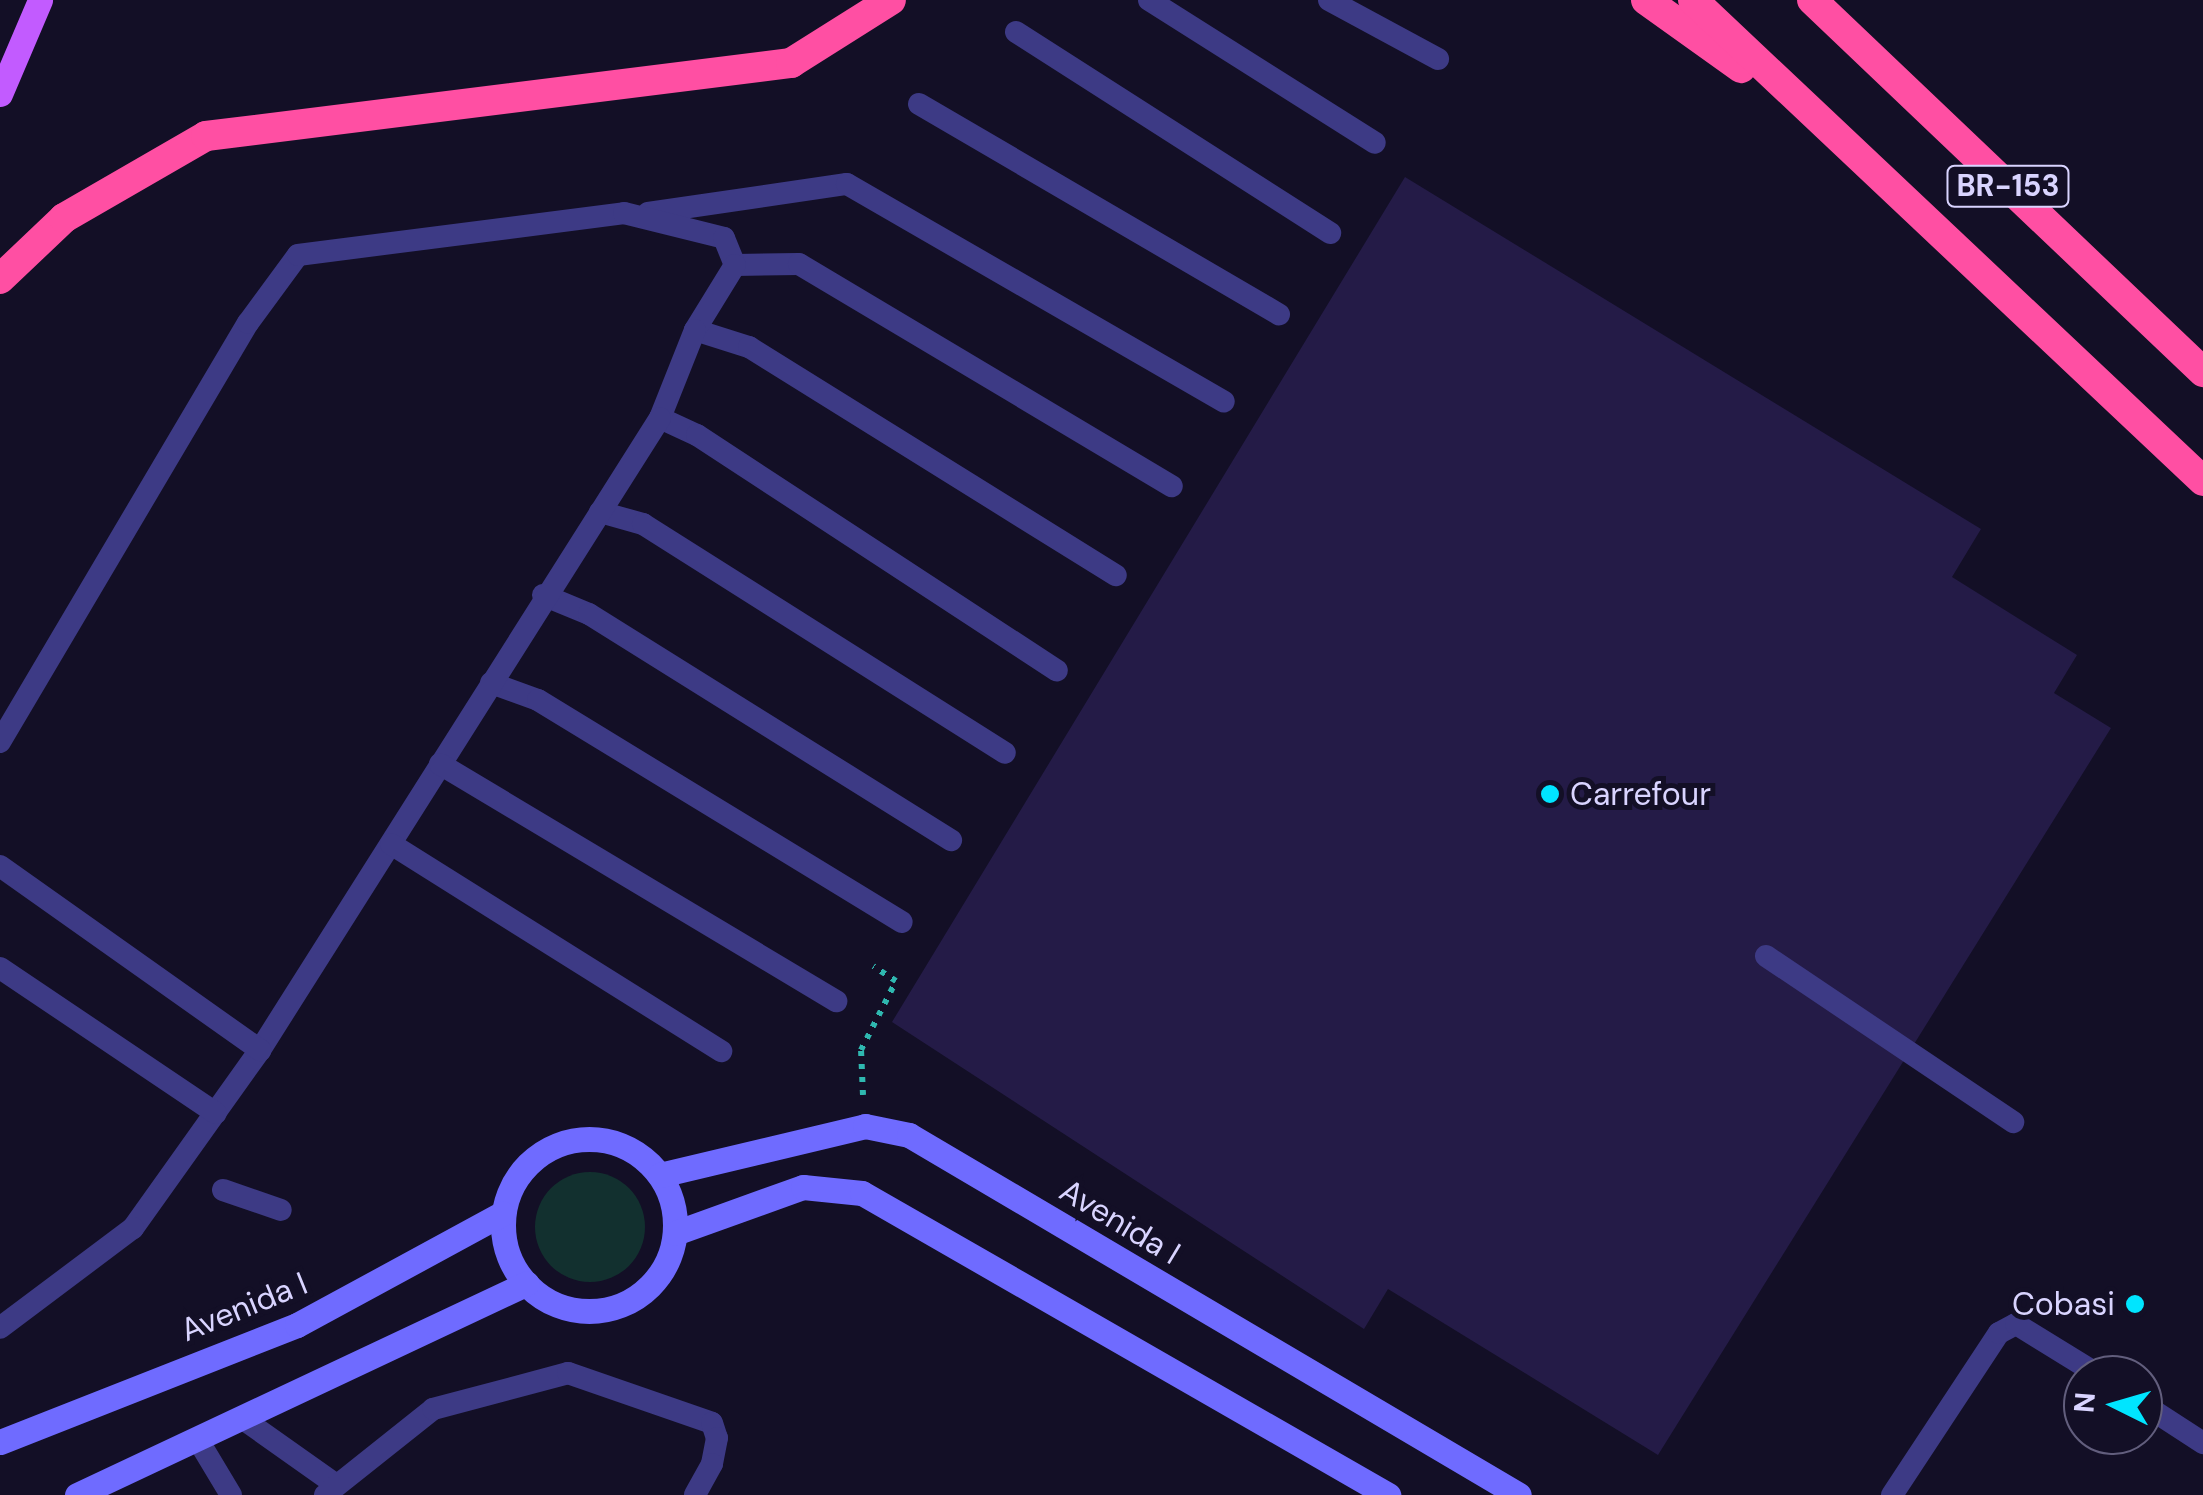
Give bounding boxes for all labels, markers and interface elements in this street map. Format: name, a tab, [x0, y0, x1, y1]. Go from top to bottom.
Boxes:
road number: BR-153	[1946, 161, 2070, 211]
place label: Carrefour	[1570, 775, 1711, 813]
marker: Carrefour	[1539, 783, 1561, 805]
street label: Avenida I	[1053, 1171, 1187, 1273]
street label: Avenida I	[175, 1264, 313, 1350]
place label: Cobasi	[2012, 1285, 2115, 1323]
marker: Cobasi	[2124, 1293, 2146, 1315]
north arrow	[2063, 1355, 2163, 1455]
text: N	[2065, 1391, 2104, 1414]

